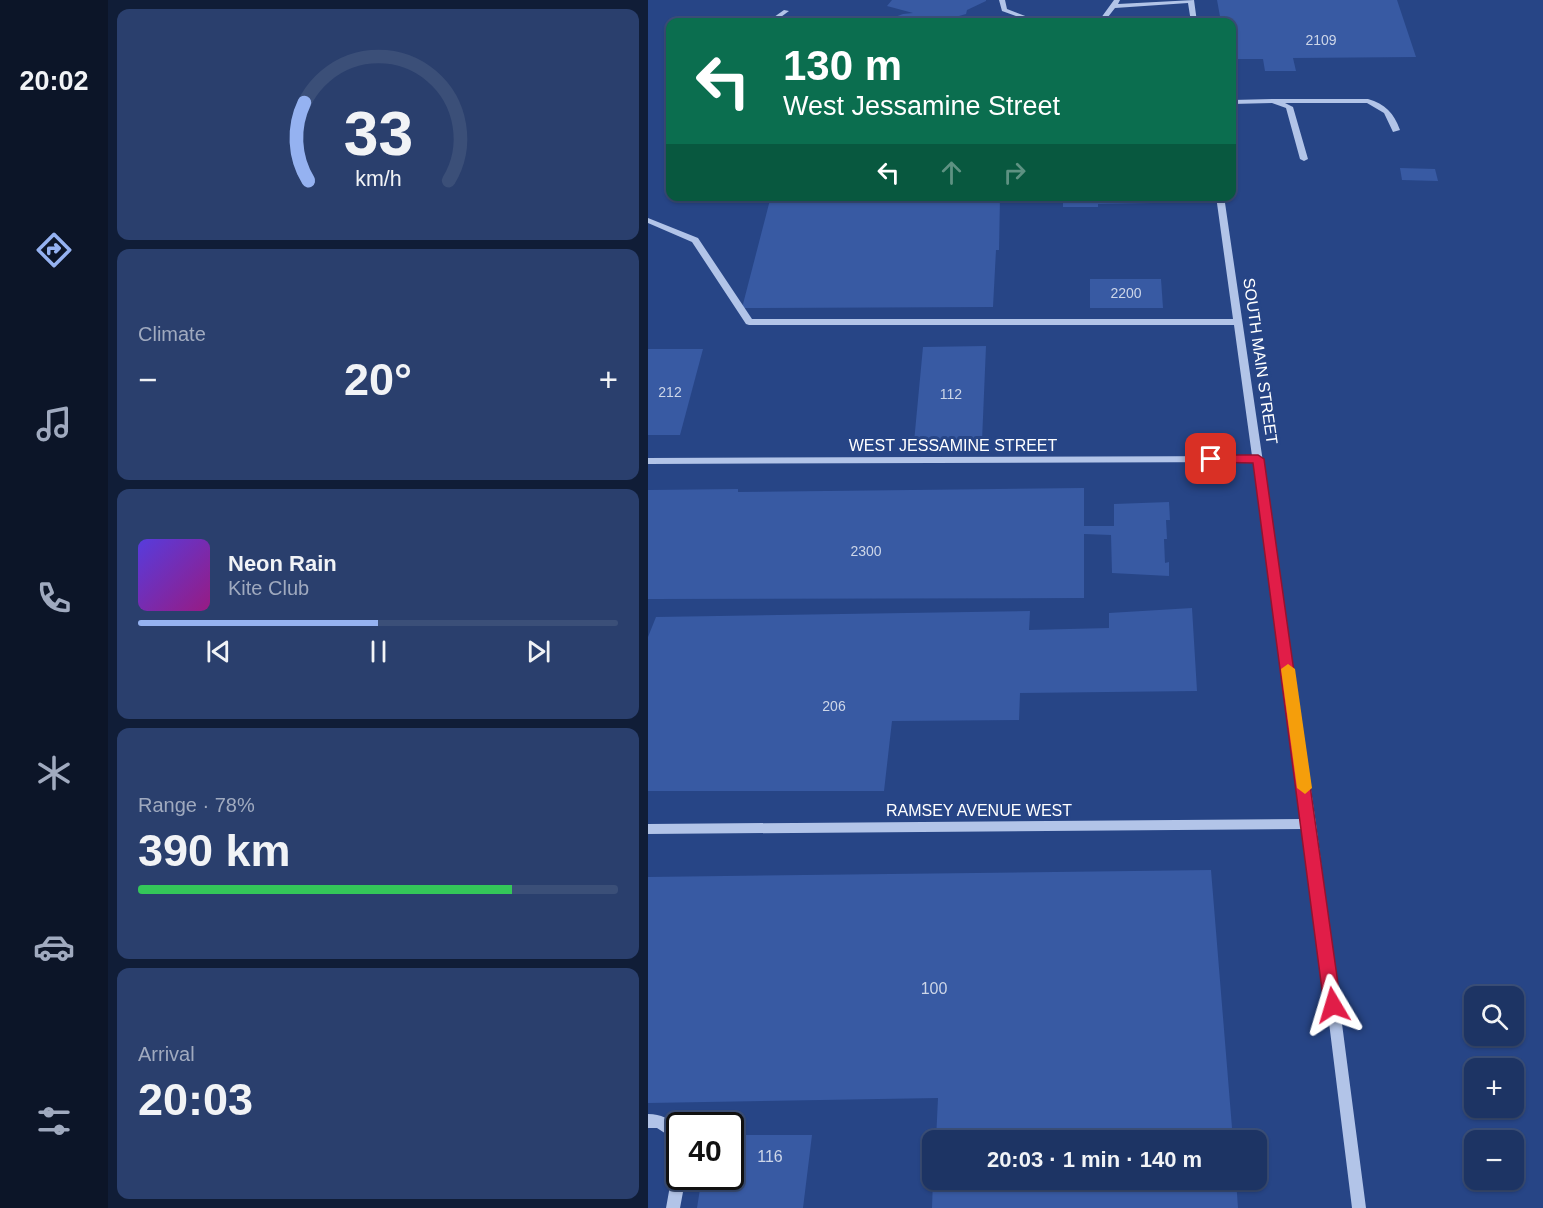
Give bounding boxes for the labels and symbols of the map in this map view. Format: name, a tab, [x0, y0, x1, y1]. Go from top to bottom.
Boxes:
house number: 2109	[1305, 32, 1337, 48]
street label: SOUTH MAIN STREET	[1240, 277, 1281, 446]
house number: 2200	[1110, 285, 1142, 301]
house number: 212	[658, 384, 682, 400]
house number: 112	[940, 386, 962, 402]
pin	[1185, 433, 1236, 484]
street label: WEST JESSAMINE STREET	[849, 437, 1058, 454]
house number: 2300	[850, 543, 882, 559]
house number: 206	[822, 698, 846, 714]
street label: RAMSEY AVENUE WEST	[886, 802, 1072, 819]
position arrow	[1301, 973, 1365, 1037]
house number: 100	[921, 980, 947, 997]
speed limit sign: 40	[666, 1112, 744, 1190]
house number: 116	[757, 1148, 783, 1165]

